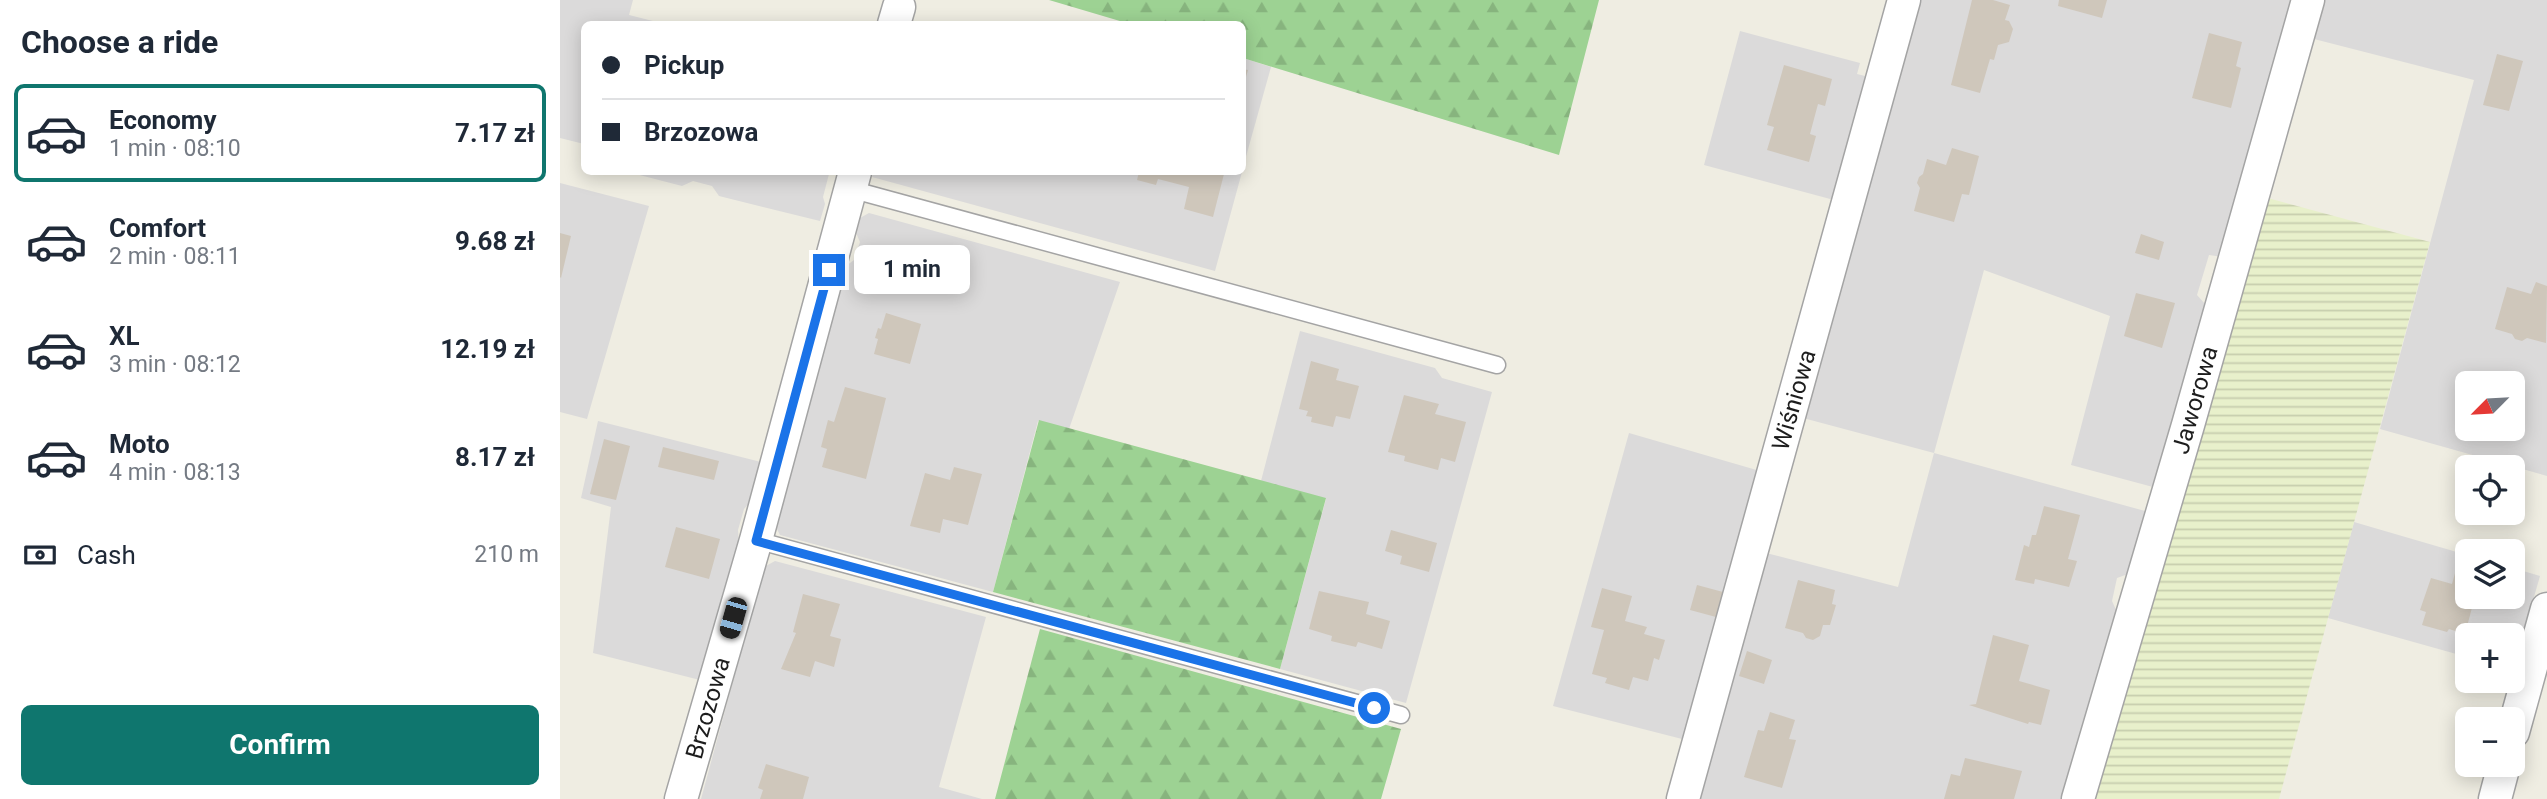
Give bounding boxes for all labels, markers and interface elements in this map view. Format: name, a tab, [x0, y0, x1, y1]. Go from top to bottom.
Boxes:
text: Choose a ride	[21, 23, 218, 61]
text: Pickup	[644, 50, 724, 80]
icon: car	[25, 102, 88, 165]
text: Economy	[109, 105, 216, 135]
text: Brzozowa	[644, 117, 758, 147]
text: 7.17 zł	[455, 118, 535, 148]
text: 1 min · 08:10	[109, 135, 241, 162]
icon: car	[25, 210, 88, 273]
text: Comfort	[109, 213, 206, 243]
text: 9.68 zł	[455, 226, 535, 256]
text: 2 min · 08:11	[109, 243, 241, 270]
callout: 1 min	[854, 246, 969, 294]
route end	[813, 254, 845, 286]
text: 1 min	[883, 256, 941, 283]
icon: car	[25, 318, 88, 381]
text: XL	[109, 321, 140, 351]
text: 12.19 zł	[440, 334, 535, 364]
street label: Jaworowa	[2166, 343, 2224, 457]
street label: Wiśniowa	[1766, 346, 1822, 454]
text: 3 min · 08:12	[109, 351, 241, 378]
north arrow	[2455, 371, 2525, 441]
map controls	[2455, 371, 2525, 777]
icon: car	[25, 426, 88, 489]
text: Moto	[109, 429, 170, 459]
text: 8.17 zł	[455, 442, 535, 472]
button: locate	[2455, 455, 2525, 525]
text: 4 min · 08:13	[109, 459, 241, 486]
icon: cash	[21, 536, 59, 574]
button: layers	[2455, 539, 2525, 609]
text: Cash	[77, 540, 136, 570]
text: 210 m	[474, 541, 539, 568]
car	[718, 595, 749, 641]
button: +	[2455, 623, 2525, 693]
street label: Brzozowa	[680, 654, 736, 762]
route start	[1358, 692, 1390, 724]
button: Confirm	[21, 705, 539, 785]
button: −	[2455, 707, 2525, 777]

